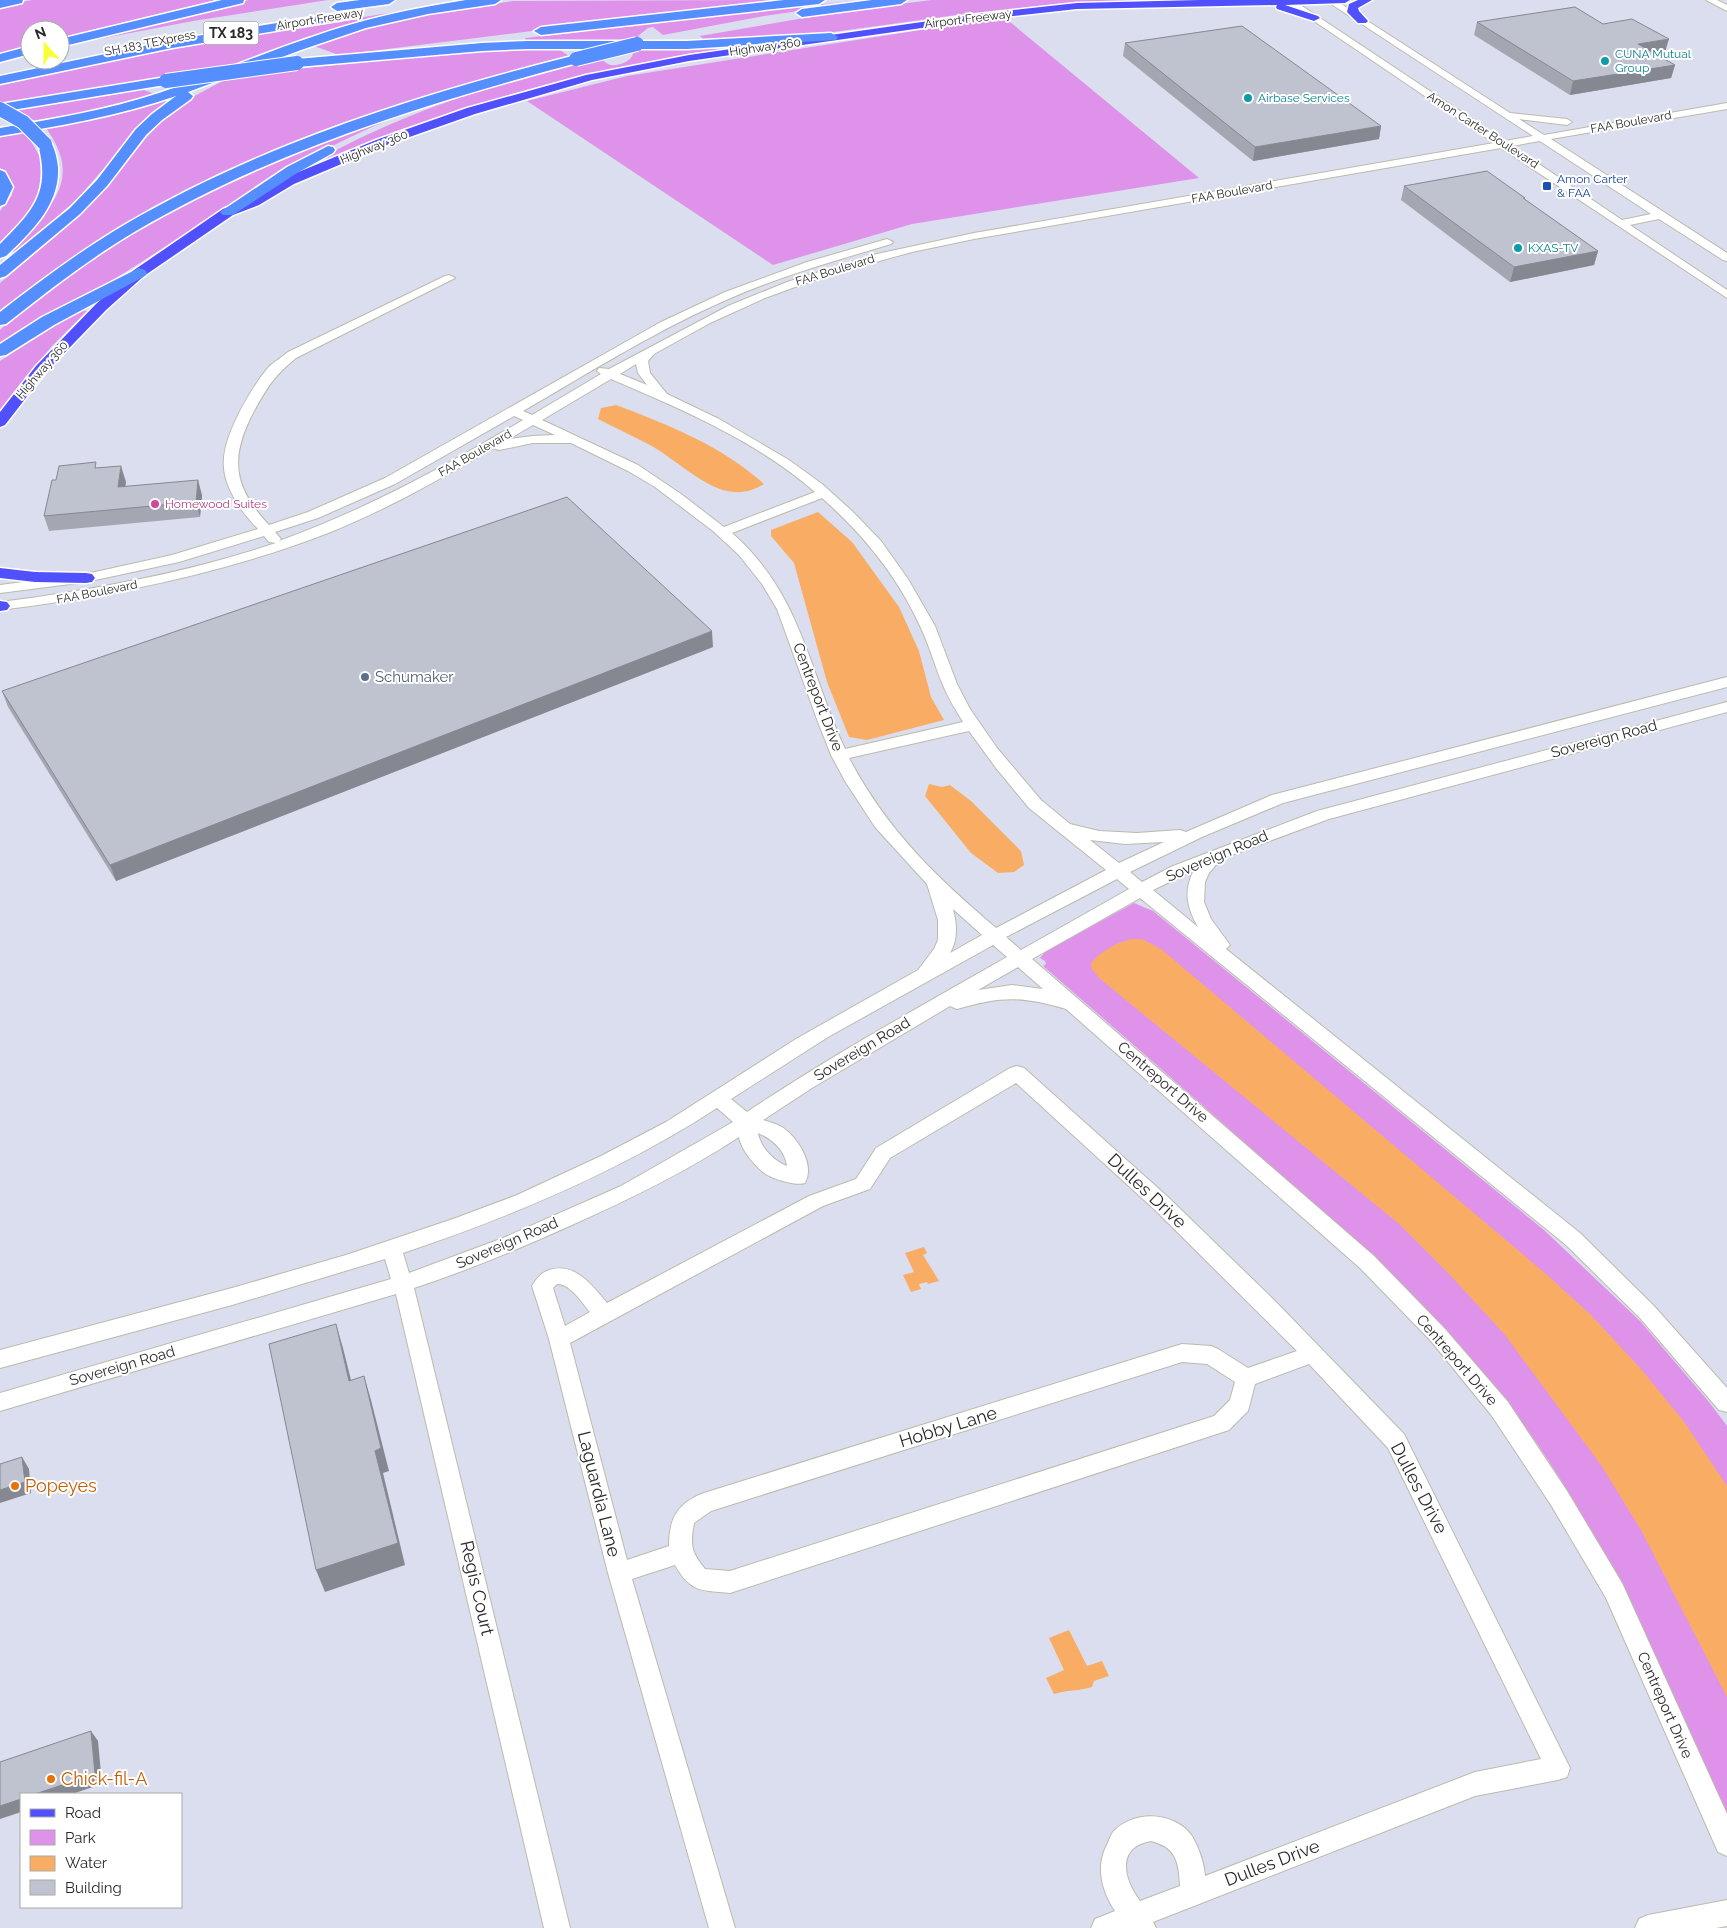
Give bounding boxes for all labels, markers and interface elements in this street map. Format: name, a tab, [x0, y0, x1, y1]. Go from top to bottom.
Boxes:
street label: Airport Freeway	[276, 5, 365, 33]
street label: Airport Freeway	[924, 7, 1013, 31]
north arrow	[20, 20, 70, 70]
road number: TX 183	[204, 22, 258, 44]
text: N	[32, 23, 48, 42]
street label: SH 183 TEXpress	[103, 27, 197, 59]
street label: Highway 360	[728, 35, 802, 59]
place label: CUNA Mutual Group	[1615, 47, 1692, 75]
marker: CUNA Mutual Group	[1599, 55, 1611, 67]
street label: Amon Carter Boulevard	[1425, 89, 1541, 171]
place label: Airbase Services	[1258, 91, 1350, 105]
marker: Airbase Services	[1242, 92, 1254, 104]
street label: FAA Boulevard	[1589, 108, 1673, 136]
street label: Highway 360	[338, 127, 410, 167]
place label: Amon Carter & FAA	[1557, 172, 1628, 200]
street label: FAA Boulevard	[1190, 178, 1274, 206]
marker: Amon Carter & FAA	[1541, 180, 1553, 192]
place label: KXAS-TV	[1528, 241, 1578, 255]
marker: KXAS-TV	[1512, 242, 1524, 254]
street label: FAA Boulevard	[794, 251, 876, 289]
street label: Highway 360	[13, 338, 71, 402]
street label: FAA Boulevard	[436, 426, 514, 480]
place label: Homewood Suites	[165, 497, 267, 511]
marker: Homewood Suites	[149, 498, 161, 510]
street label: FAA Boulevard	[55, 577, 139, 607]
street label: Centreport Drive	[789, 640, 847, 754]
place label: Schumaker	[375, 668, 454, 686]
marker: Schumaker	[359, 671, 371, 683]
street label: Sovereign Road	[1549, 716, 1659, 762]
street label: Sovereign Road	[1163, 826, 1271, 886]
street label: Sovereign Road	[811, 1013, 913, 1085]
street label: Centreport Drive	[1114, 1038, 1212, 1127]
street label: Dulles Drive	[1104, 1149, 1191, 1233]
street label: Sovereign Road	[453, 1213, 561, 1273]
street label: Centreport Drive	[1413, 1311, 1502, 1409]
street label: Sovereign Road	[67, 1342, 177, 1390]
street label: Hobby Lane	[897, 1402, 1000, 1451]
street label: Laguardia Lane	[574, 1429, 625, 1559]
street label: Dulles Drive	[1387, 1439, 1452, 1537]
place label: Popeyes	[25, 1475, 97, 1496]
marker: Popeyes	[9, 1480, 21, 1492]
street label: Regis Court	[456, 1539, 499, 1637]
street label: Centreport Drive	[1633, 1649, 1697, 1761]
place label: Chick-fil-A	[61, 1768, 147, 1789]
marker: Chick-fil-A	[45, 1773, 57, 1785]
legend	[20, 1793, 182, 1908]
text: Road	[65, 1804, 101, 1822]
text: Park	[65, 1829, 96, 1847]
street label: Dulles Drive	[1221, 1835, 1323, 1890]
text: Water	[65, 1854, 108, 1872]
text: Building	[65, 1879, 122, 1897]

